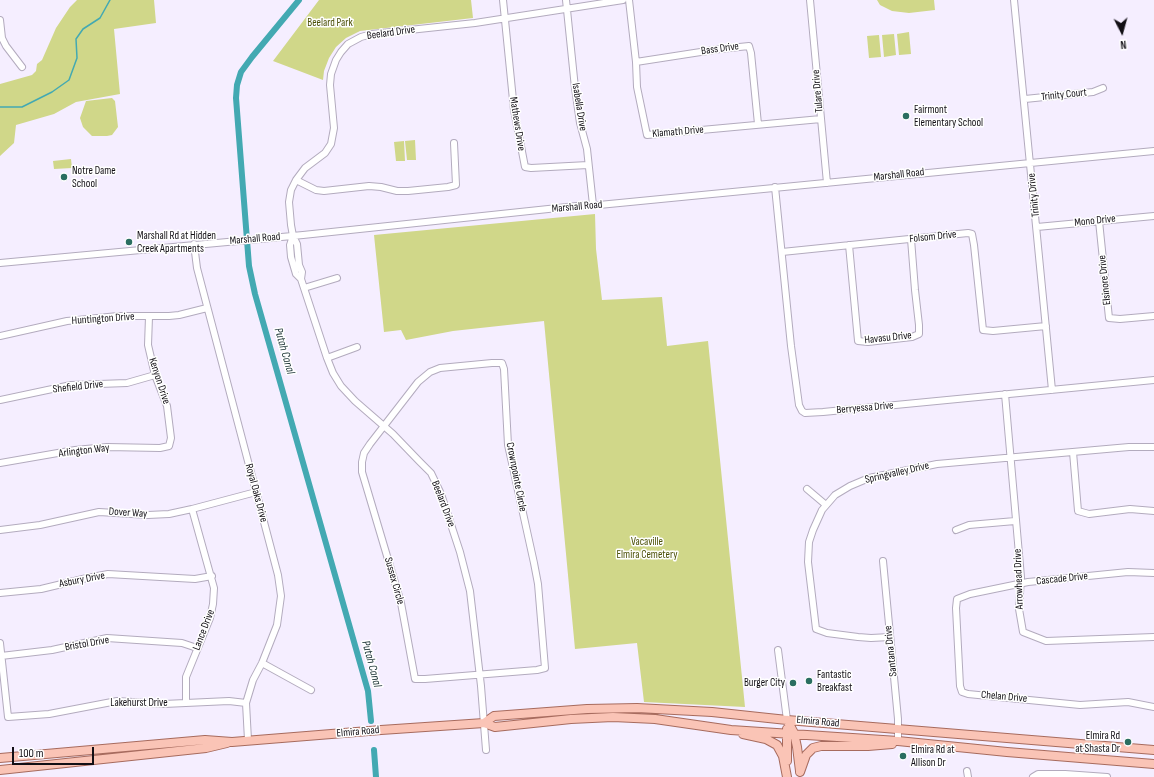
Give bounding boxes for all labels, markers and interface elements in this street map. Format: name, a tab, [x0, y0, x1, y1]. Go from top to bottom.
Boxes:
north arrow	[1102, 12, 1142, 52]
park label: Beelard Park	[307, 16, 353, 30]
street label: Beelard Drive	[366, 23, 416, 43]
text: N	[1120, 38, 1127, 51]
street label: Bass Drive	[700, 40, 740, 58]
street label: Tulare Drive	[810, 69, 826, 113]
street label: Isabella Drive	[569, 82, 589, 132]
street label: Trinity Court	[1040, 86, 1088, 104]
street label: Mathews Drive	[506, 96, 528, 152]
place label: Fairmont Elementary School	[914, 103, 983, 129]
marker: Fairmont Elementary School	[901, 111, 911, 121]
street label: Klamath Drive	[652, 123, 704, 141]
place label: Notre Dame School	[72, 164, 116, 190]
street label: Marshall Road	[873, 166, 925, 184]
marker: Notre Dame School	[59, 172, 69, 182]
street label: Trinity Drive	[1025, 172, 1043, 218]
street label: Marshall Road	[551, 198, 603, 216]
street label: Mono Drive	[1074, 212, 1116, 230]
street label: Folsom Drive	[909, 228, 957, 246]
place label: Marshall Rd at Hidden Creek Apartments	[137, 229, 216, 255]
street label: Marshall Road	[229, 230, 281, 248]
marker: Marshall Rd at Hidden Creek Apartments	[124, 237, 134, 247]
street label: Elsinore Drive	[1096, 254, 1114, 306]
street label: Huntington Drive	[71, 310, 135, 328]
water label: Putah Canal	[271, 326, 297, 376]
street label: Havasu Drive	[864, 329, 912, 347]
street label: Kenyon Drive	[145, 356, 173, 406]
street label: Shefield Drive	[52, 378, 104, 396]
street label: Berryessa Drive	[836, 399, 894, 417]
street label: Arlington Way	[58, 441, 110, 461]
street label: Crownpointe Circle	[503, 441, 529, 513]
street label: Springvalley Drive	[864, 459, 930, 487]
street label: Royal Oaks Drive	[242, 462, 270, 524]
street label: Beelard Drive	[428, 479, 458, 529]
street label: Dover Way	[108, 505, 148, 521]
park label: Vacaville Elmira Cemetery	[617, 535, 677, 561]
street label: Arrowhead Drive	[1011, 548, 1027, 610]
street label: Sussex Circle	[381, 556, 407, 606]
street label: Asbury Drive	[58, 569, 106, 591]
street label: Cascade Drive	[1036, 570, 1088, 588]
street label: Lance Drive	[190, 608, 218, 652]
street label: Santana Drive	[882, 625, 900, 677]
street label: Bristol Drive	[64, 634, 110, 654]
water label: Putah Canal	[358, 639, 384, 689]
place label: Fantastic Breakfast	[817, 668, 852, 694]
place label: Burger City	[744, 676, 785, 690]
marker: Fantastic Breakfast	[804, 676, 814, 686]
marker: Burger City	[788, 678, 798, 688]
street label: Chelan Drive	[980, 688, 1028, 706]
street label: Lakehurst Drive	[110, 696, 168, 710]
street label: Elmira Road	[796, 714, 840, 730]
street label: Elmira Road	[336, 724, 380, 740]
place label: Elmira Rd at Shasta Dr	[1075, 729, 1120, 755]
marker: Elmira Rd at Shasta Dr	[1123, 737, 1133, 747]
scale bar	[14, 739, 96, 765]
place label: Elmira Rd at Allison Dr	[911, 743, 955, 769]
text: 100 m	[19, 746, 44, 761]
marker: Elmira Rd at Allison Dr	[898, 751, 908, 761]

